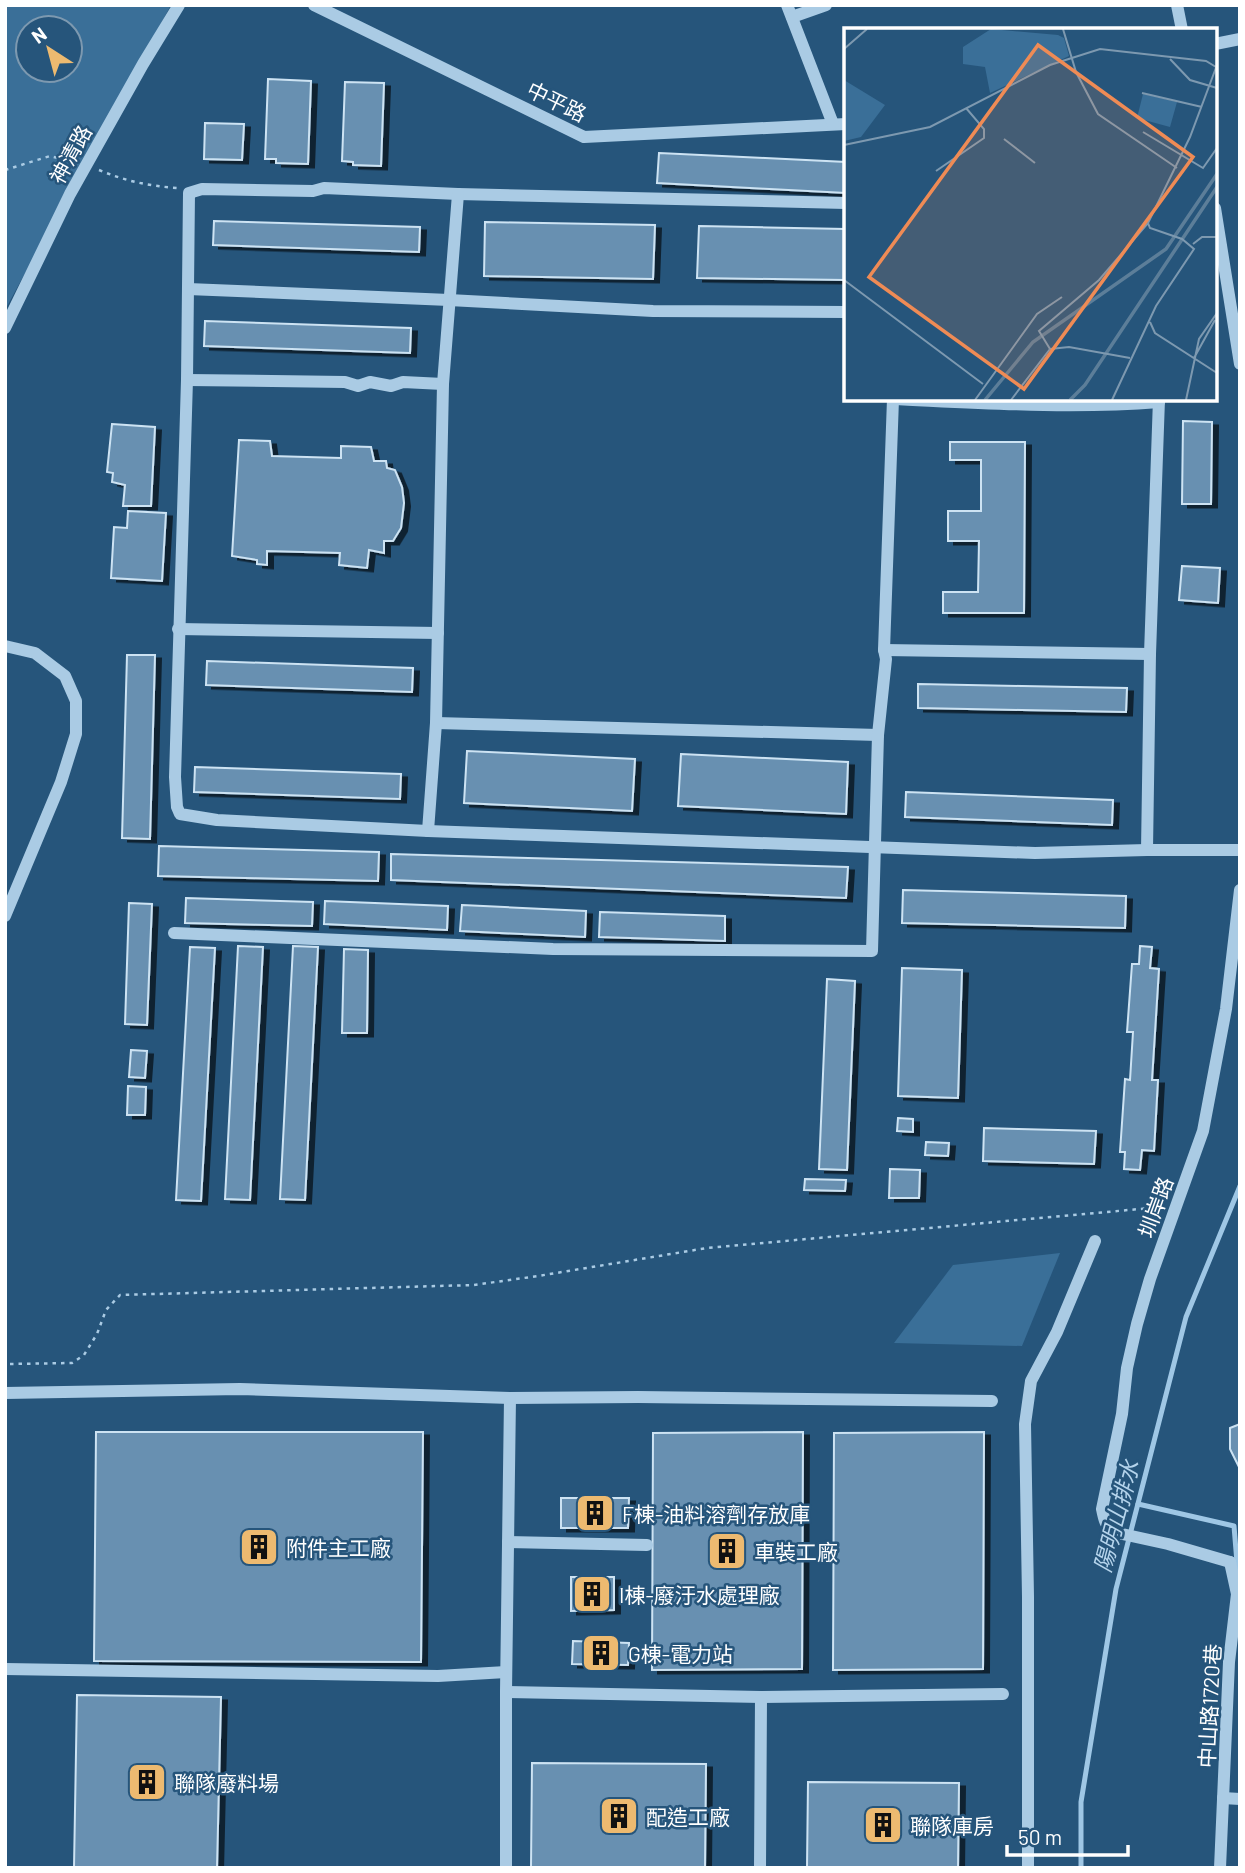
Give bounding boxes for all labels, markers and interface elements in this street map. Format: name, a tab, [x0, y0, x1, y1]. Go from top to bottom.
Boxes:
north arrow	[14, 14, 84, 84]
text: N	[27, 22, 51, 48]
inset map	[844, 28, 1217, 401]
street label: 中平路	[523, 76, 591, 126]
street label: 神清路	[44, 120, 96, 188]
street label: 圳岸路	[1132, 1173, 1178, 1241]
water label: 陽明山排水	[1088, 1456, 1145, 1575]
building icon: F棟-油料溶劑存放庫	[574, 1492, 616, 1534]
place label: F棟-油料溶劑存放庫	[622, 1501, 810, 1526]
building icon: 附件主工廠	[238, 1526, 280, 1568]
building icon: 車裝工廠	[706, 1530, 748, 1572]
place label: 附件主工廠	[286, 1535, 391, 1560]
place label: 車裝工廠	[754, 1539, 838, 1564]
building icon: I棟-廢汙水處理廠	[571, 1573, 613, 1615]
place label: I棟-廢汙水處理廠	[619, 1582, 780, 1607]
building icon: G棟-電力站	[580, 1632, 622, 1674]
place label: G棟-電力站	[628, 1641, 733, 1666]
street label: 中山路1720巷	[1193, 1643, 1225, 1769]
building icon: 聯隊廢料場	[126, 1761, 168, 1803]
place label: 聯隊廢料場	[174, 1770, 279, 1795]
building icon: 配造工廠	[598, 1795, 640, 1837]
place label: 配造工廠	[646, 1804, 730, 1829]
building icon: 聯隊庫房	[862, 1804, 904, 1846]
place label: 聯隊庫房	[910, 1813, 994, 1838]
scale bar	[1007, 1814, 1128, 1858]
text: 50 m	[1018, 1824, 1062, 1849]

